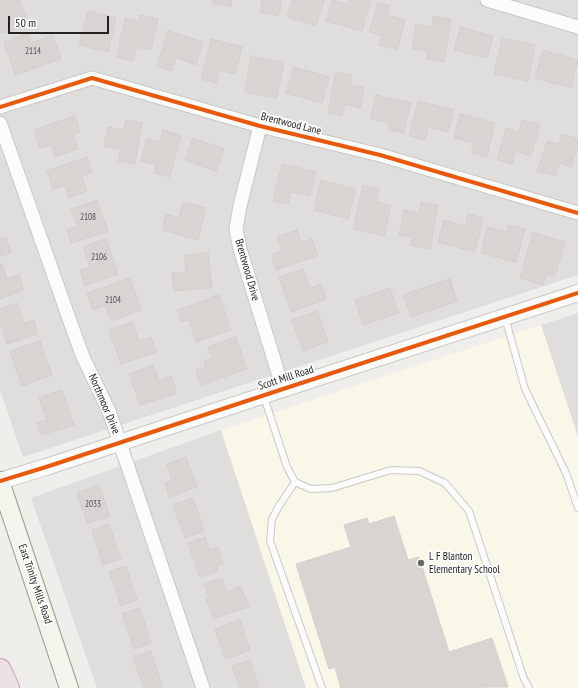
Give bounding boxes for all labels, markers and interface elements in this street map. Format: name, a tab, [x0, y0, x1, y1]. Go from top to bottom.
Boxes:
scale bar	[10, 8, 111, 34]
text: 50 m	[15, 15, 36, 30]
house number: 2114	[25, 46, 41, 56]
street label: Brentwood Lane	[259, 110, 323, 138]
house number: 2108	[80, 212, 96, 222]
street label: Brentwood Drive	[232, 238, 262, 302]
house number: 2106	[91, 252, 107, 262]
house number: 2104	[105, 295, 121, 305]
street label: Scott Mill Road	[257, 363, 315, 393]
street label: Northmoor Drive	[85, 372, 123, 436]
house number: 2033	[85, 499, 101, 509]
street label: East Trinity Mills Road	[15, 542, 55, 626]
place label: L F Blanton Elementary School	[429, 550, 500, 576]
marker: L F Blanton Elementary School	[416, 558, 426, 568]

